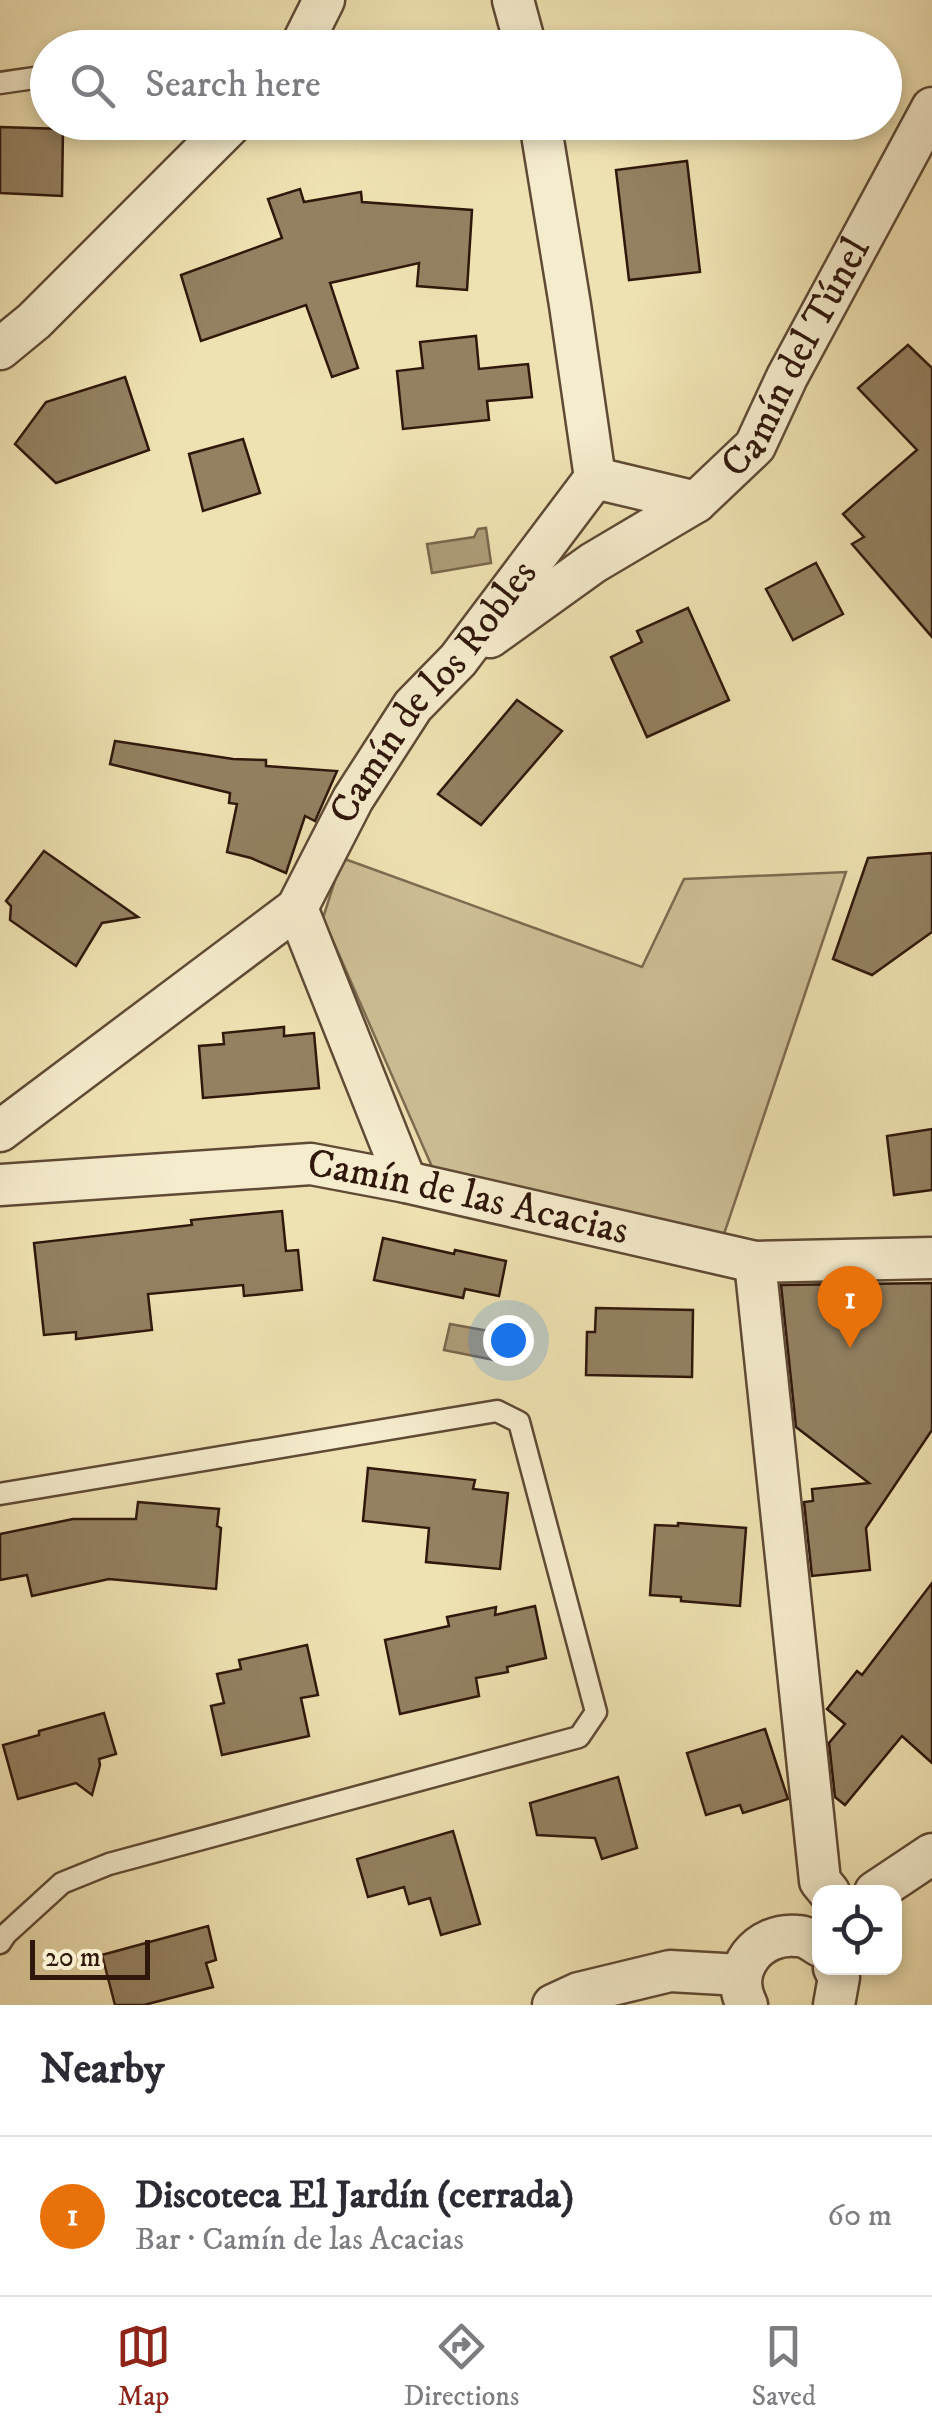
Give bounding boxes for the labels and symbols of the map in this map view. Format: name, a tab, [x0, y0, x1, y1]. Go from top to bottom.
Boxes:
street label: Camín del Túnel	[711, 229, 882, 489]
street label: Camín de los Robles	[319, 551, 549, 833]
street label: Camín de las Acacias	[303, 1139, 633, 1257]
pin: 1	[818, 1266, 882, 1348]
your location	[483, 1315, 534, 1366]
scale bar	[30, 1935, 150, 1980]

